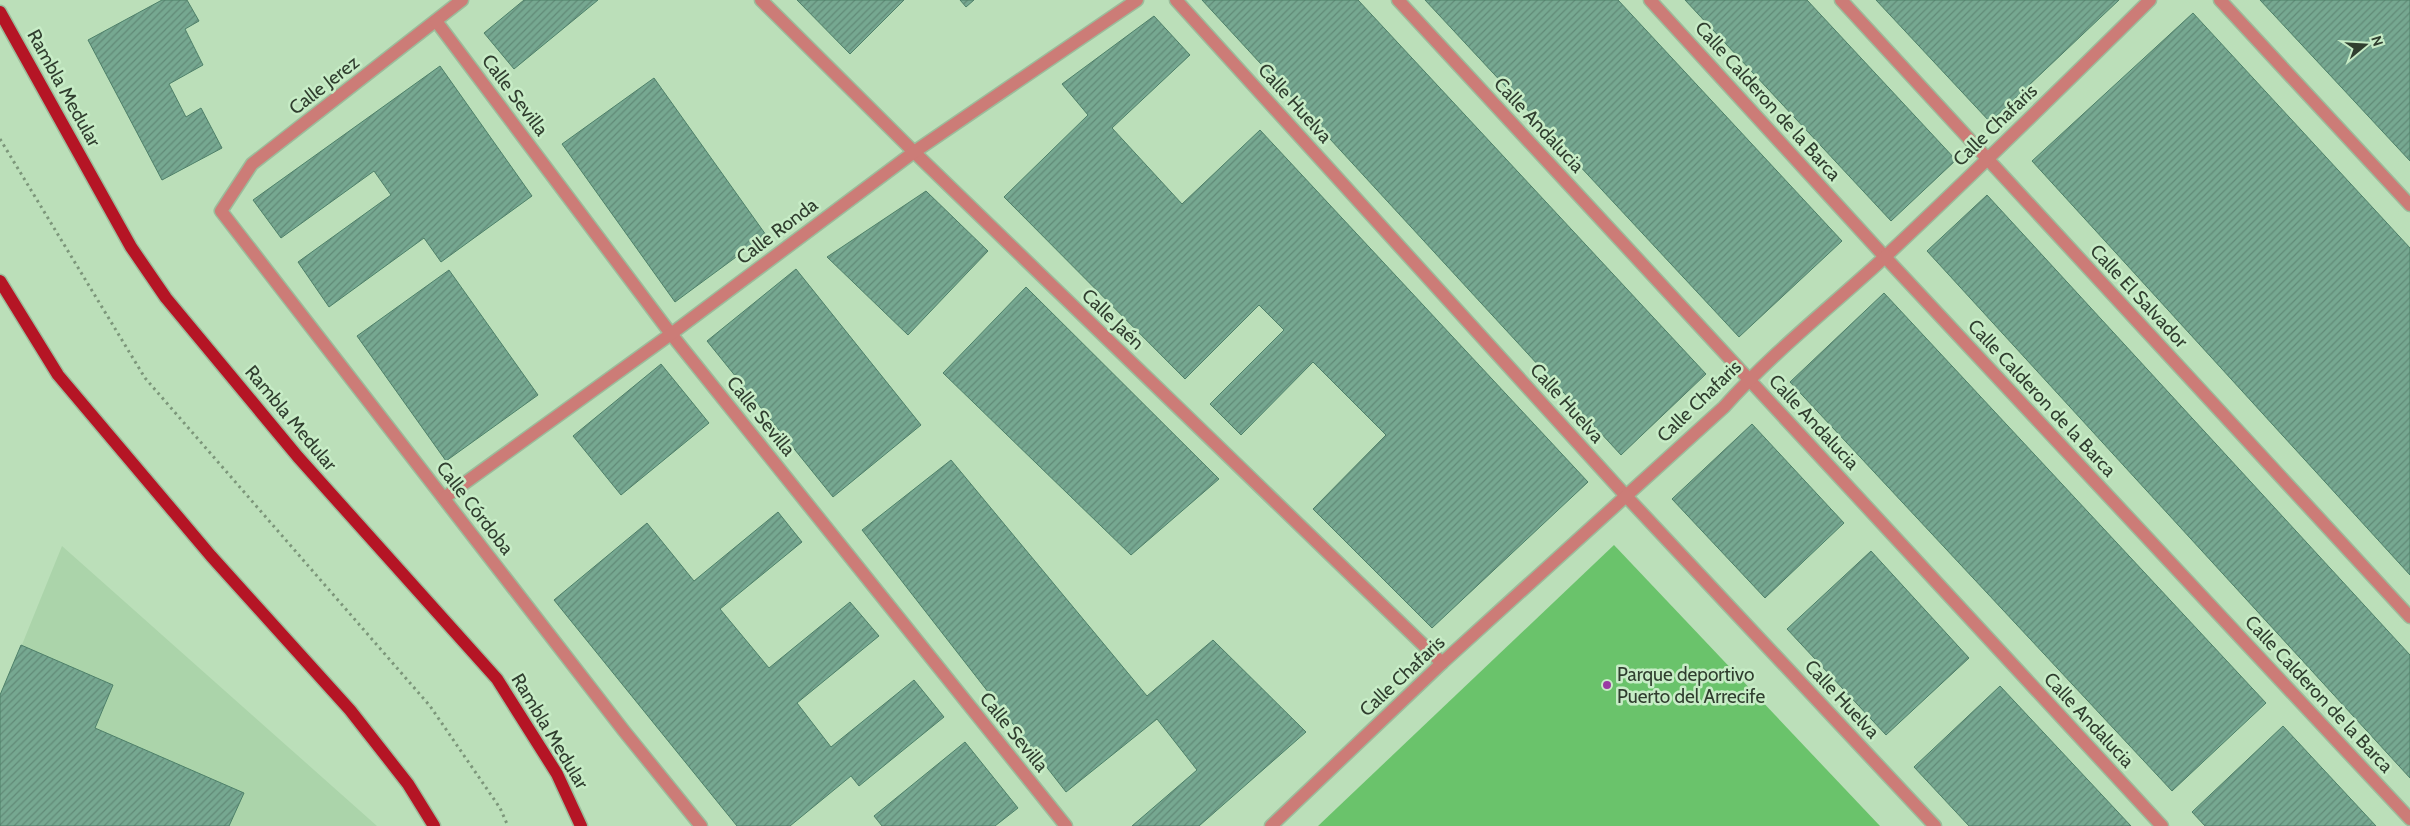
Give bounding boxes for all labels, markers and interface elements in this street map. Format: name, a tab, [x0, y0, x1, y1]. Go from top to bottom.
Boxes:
street label: Calle Calderon de la Barca	[1690, 17, 1846, 185]
north arrow	[2340, 20, 2390, 70]
street label: Rambla Medular	[22, 25, 106, 151]
text: N	[2367, 33, 2387, 48]
street label: Calle Sevilla	[477, 50, 553, 140]
street label: Calle Jerez	[284, 51, 364, 119]
street label: Calle Huelva	[1253, 58, 1337, 148]
street label: Calle Andalucia	[1489, 73, 1589, 177]
street label: Calle Chafaris	[1948, 79, 2042, 171]
street label: Calle Ronda	[732, 193, 822, 269]
street label: Calle El Salvador	[2085, 240, 2193, 352]
street label: Calle Jaén	[1077, 284, 1149, 354]
street label: Calle Calderon de la Barca	[1963, 315, 2121, 481]
street label: Calle Chafaris	[1652, 355, 1746, 447]
street label: Calle Huelva	[1525, 358, 1609, 448]
street label: Rambla Medular	[240, 361, 342, 475]
street label: Calle Andalucia	[1764, 370, 1864, 474]
street label: Calle Sevilla	[722, 371, 800, 461]
street label: Calle Córdoba	[431, 457, 519, 559]
street label: Calle Calderon de la Barca	[2240, 611, 2398, 777]
street label: Calle Chafaris	[1355, 631, 1449, 721]
street label: Calle Huelva	[1800, 655, 1884, 743]
place label: Parque deportivo Puerto del Arrecife	[1617, 663, 1765, 708]
street label: Calle Andalucia	[2039, 668, 2139, 772]
street label: Rambla Medular	[507, 669, 593, 793]
marker: Parque deportivo Puerto del Arrecife	[1601, 679, 1613, 691]
street label: Calle Sevilla	[975, 687, 1053, 777]

